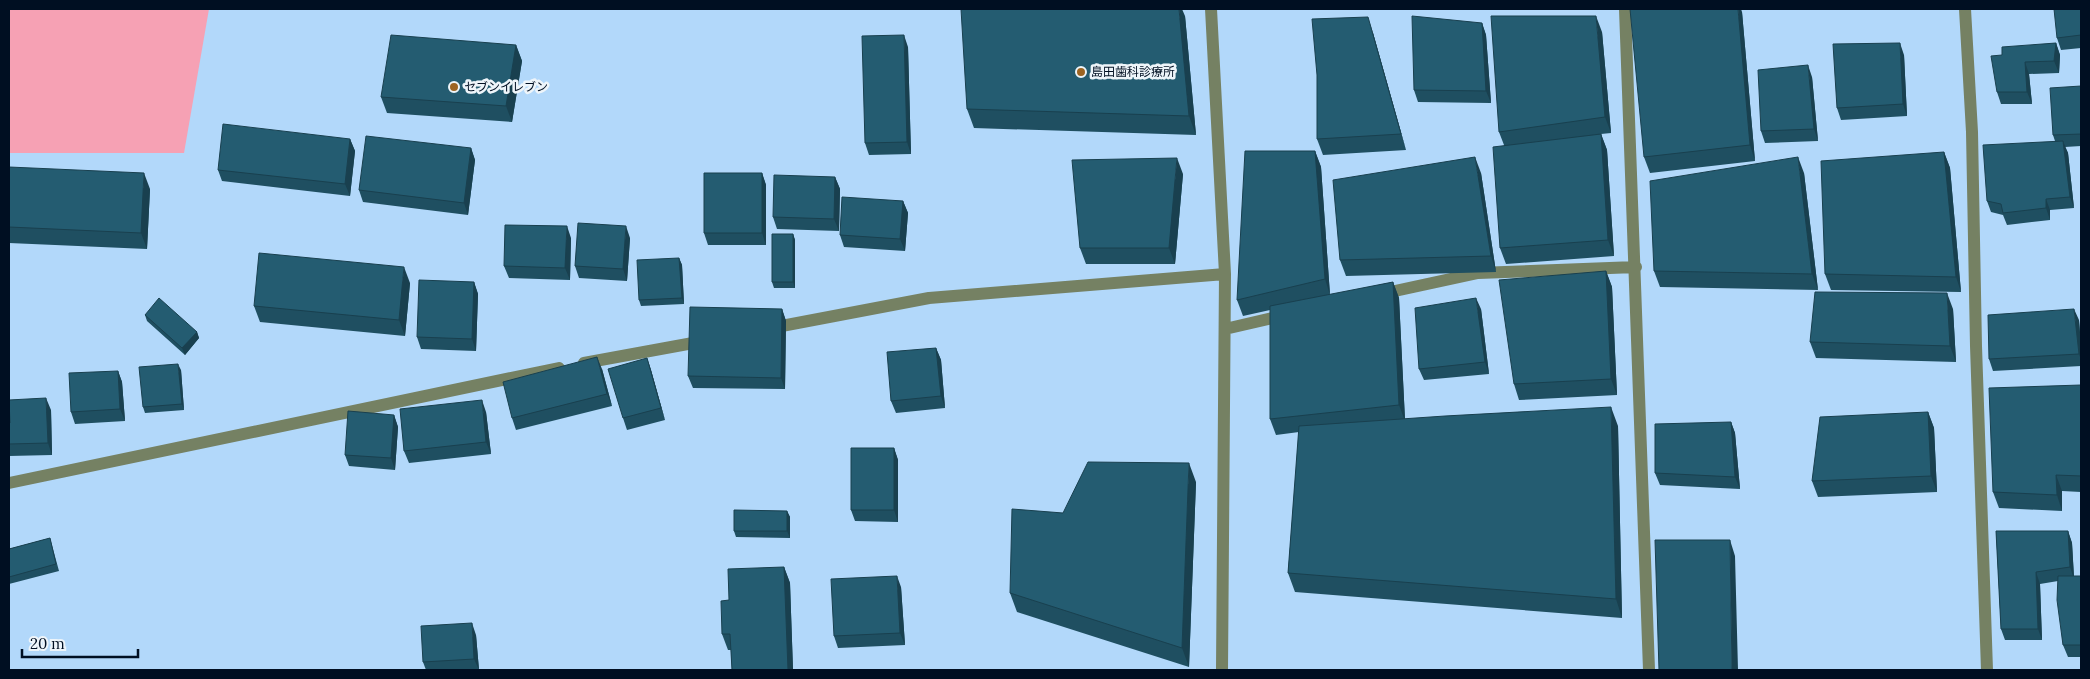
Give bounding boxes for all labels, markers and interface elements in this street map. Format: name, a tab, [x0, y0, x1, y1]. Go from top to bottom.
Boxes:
place label: 島田歯科診療所	[1091, 64, 1175, 79]
marker: 島田歯科診療所	[1075, 66, 1087, 78]
place label: セブンイレブン	[464, 79, 548, 94]
marker: セブンイレブン	[448, 81, 460, 93]
scale bar	[22, 626, 139, 658]
text: 20 m	[30, 634, 65, 653]

